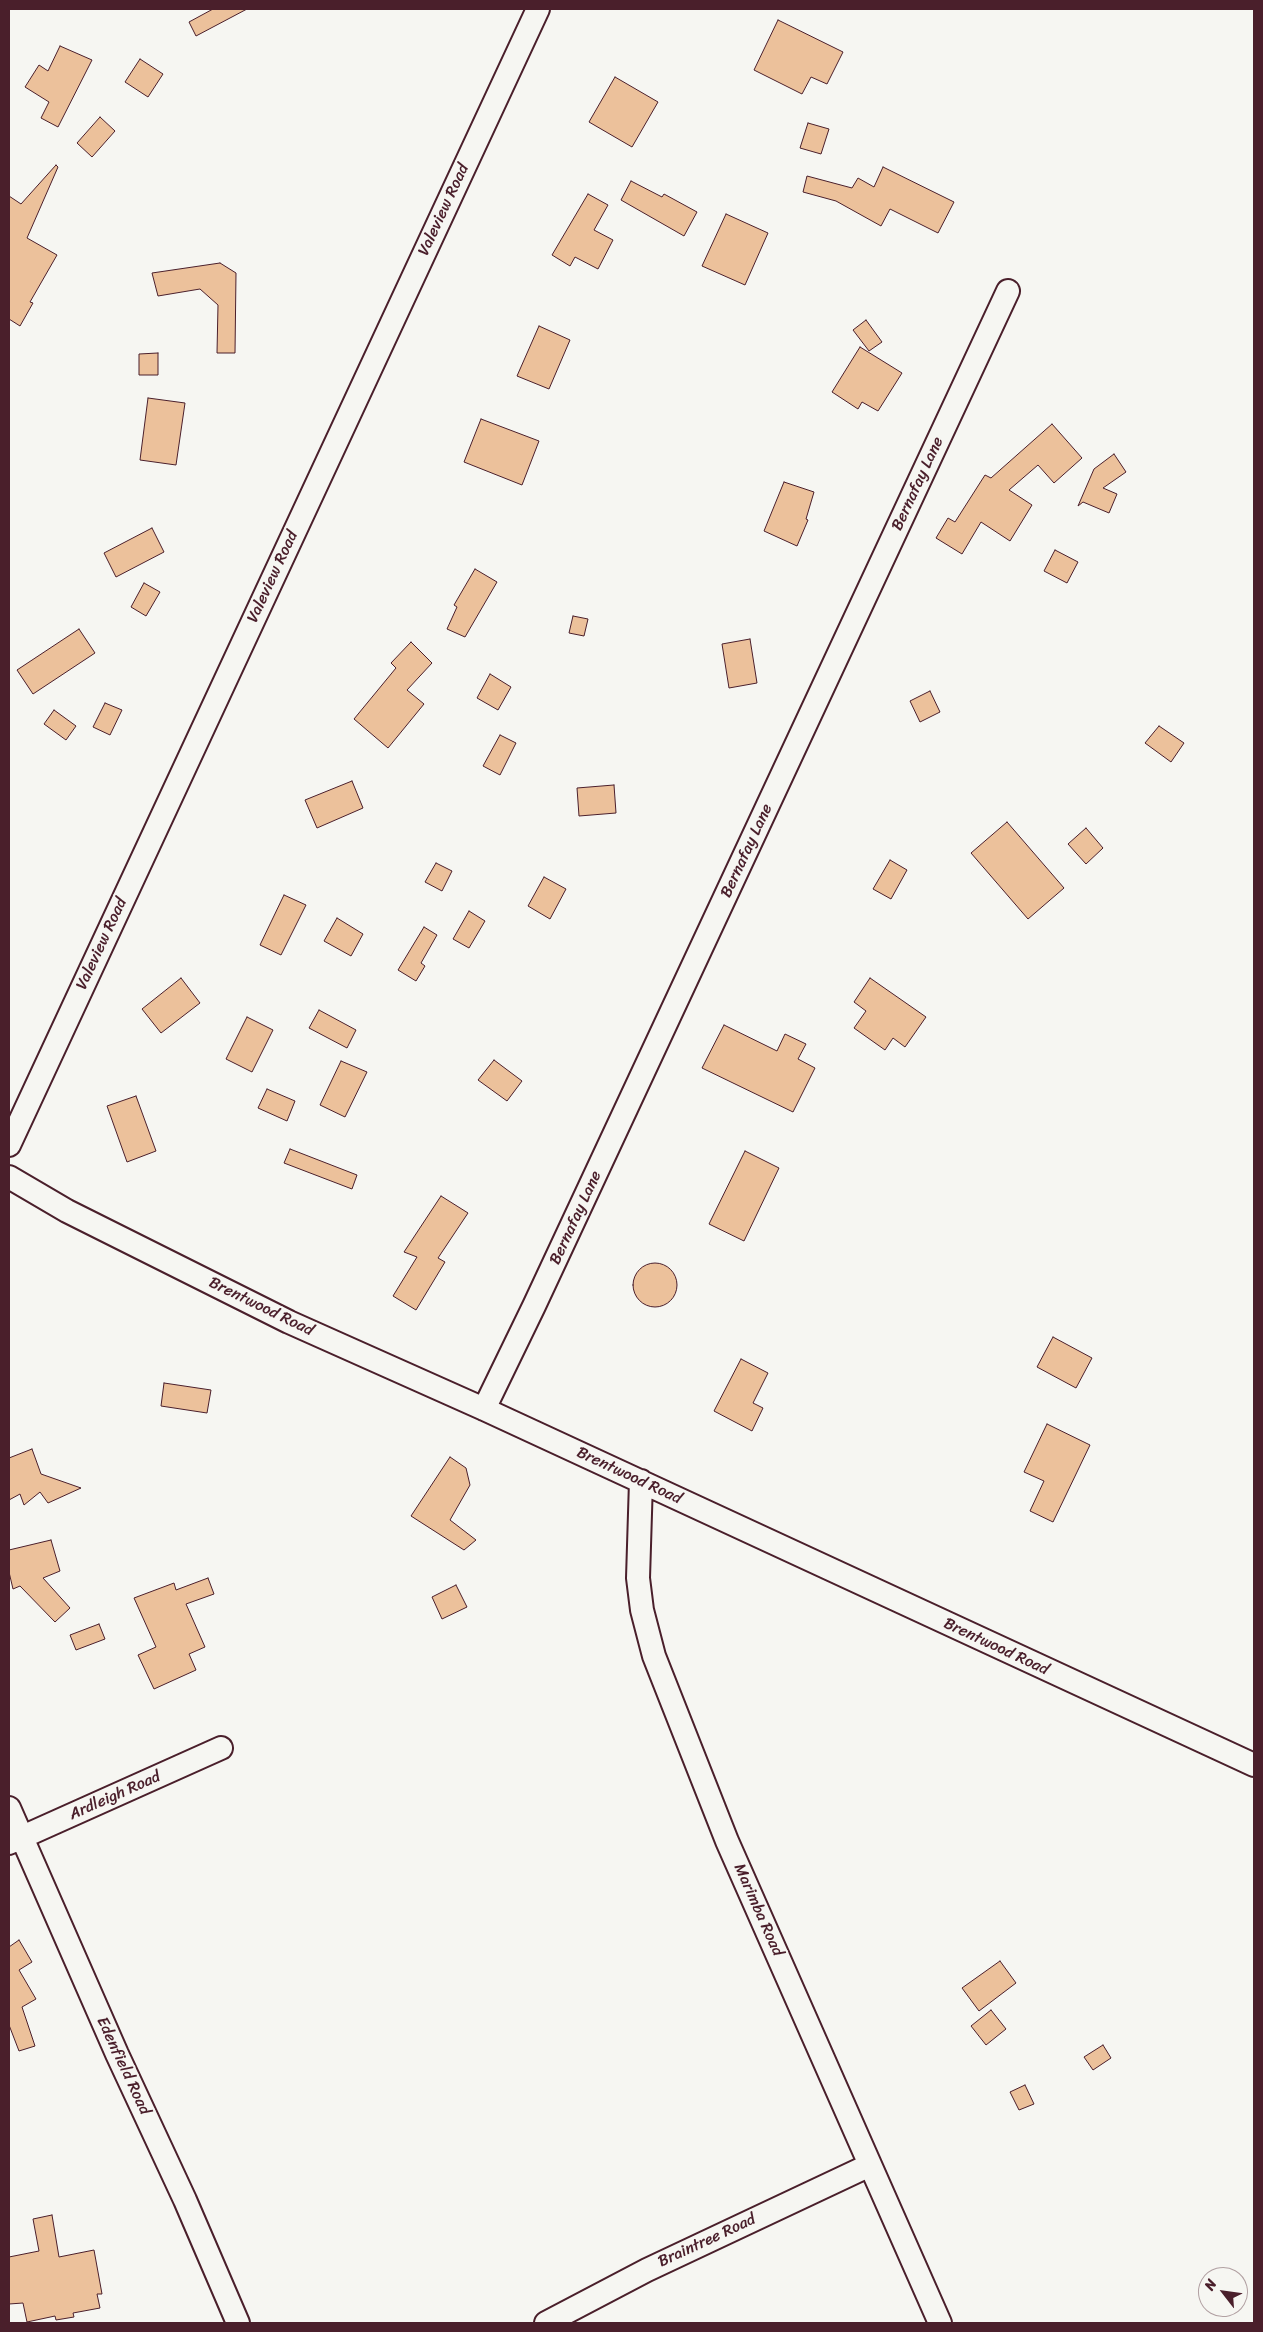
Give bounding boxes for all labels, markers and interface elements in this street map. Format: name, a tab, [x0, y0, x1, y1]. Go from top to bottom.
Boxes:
street label: Valeview Road	[414, 161, 474, 259]
street label: Bernafay Lane	[888, 434, 948, 534]
street label: Valeview Road	[243, 528, 303, 626]
street label: Bernafay Lane	[717, 801, 777, 901]
street label: Valeview Road	[72, 895, 132, 993]
street label: Bernafay Lane	[546, 1168, 606, 1268]
street label: Brentwood Road	[206, 1273, 316, 1341]
street label: Brentwood Road	[573, 1443, 685, 1509]
street label: Brentwood Road	[940, 1614, 1052, 1680]
street label: Ardleigh Road	[67, 1767, 163, 1825]
street label: Marimba Road	[729, 1861, 787, 1959]
street label: Edenfield Road	[92, 2014, 154, 2118]
street label: Braintree Road	[655, 2210, 759, 2272]
north arrow	[1198, 2267, 1248, 2317]
text: N	[1197, 2274, 1224, 2295]

